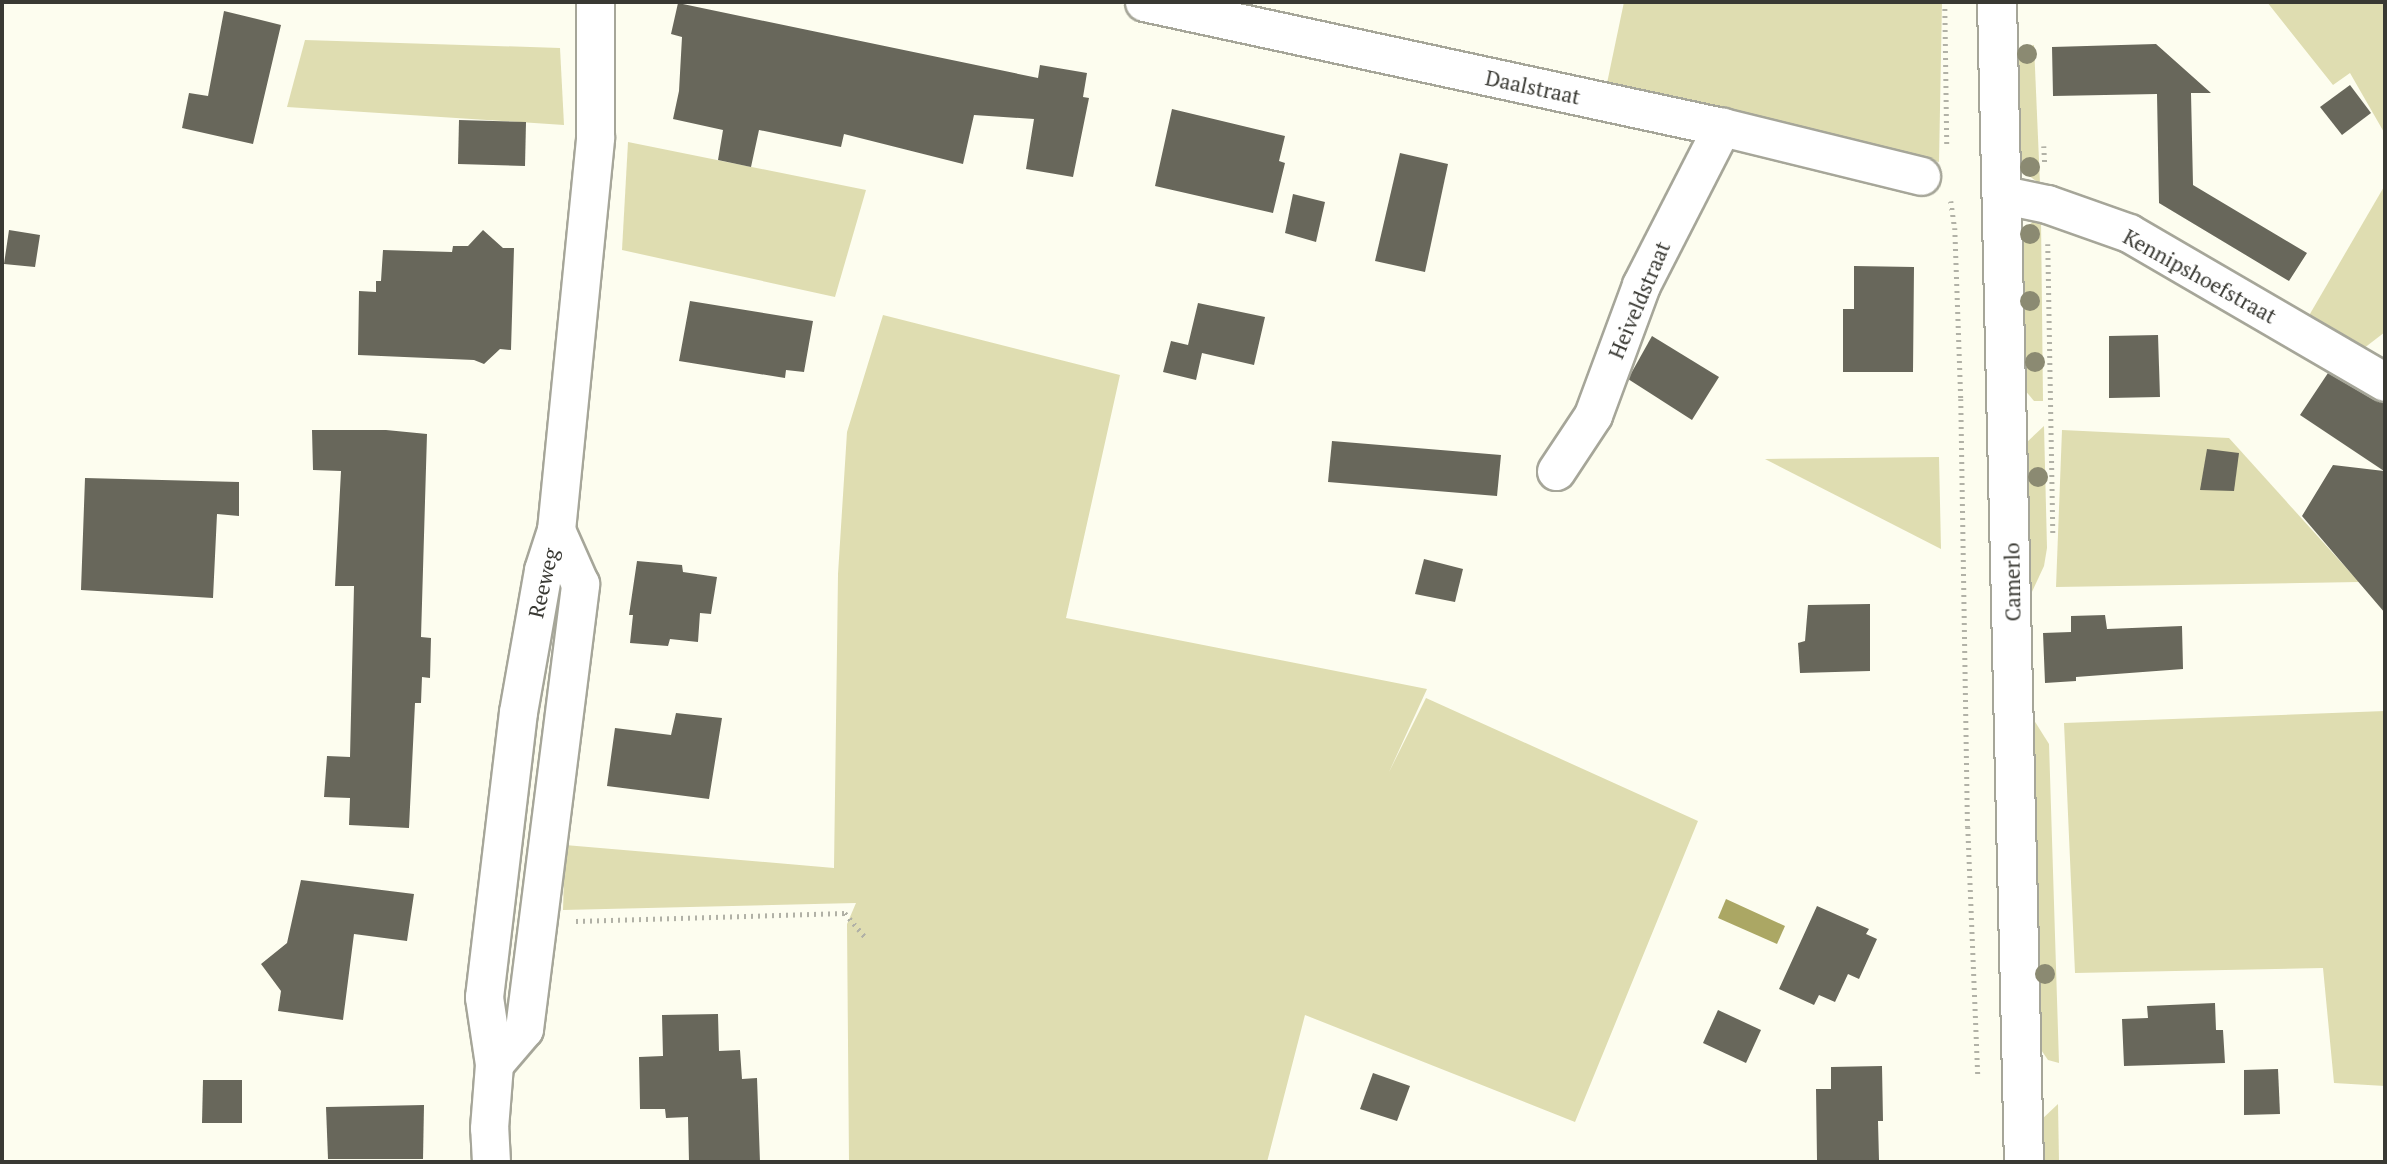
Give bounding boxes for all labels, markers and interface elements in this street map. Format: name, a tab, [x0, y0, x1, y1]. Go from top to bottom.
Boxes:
street label: Daalstraat	[1483, 65, 1583, 109]
street label: Kennipshoefstraat	[2119, 224, 2281, 328]
street label: Heiveldstraat	[1603, 238, 1675, 362]
street label: Camerlo	[1999, 542, 2025, 622]
street label: Reeweg	[523, 546, 563, 620]

